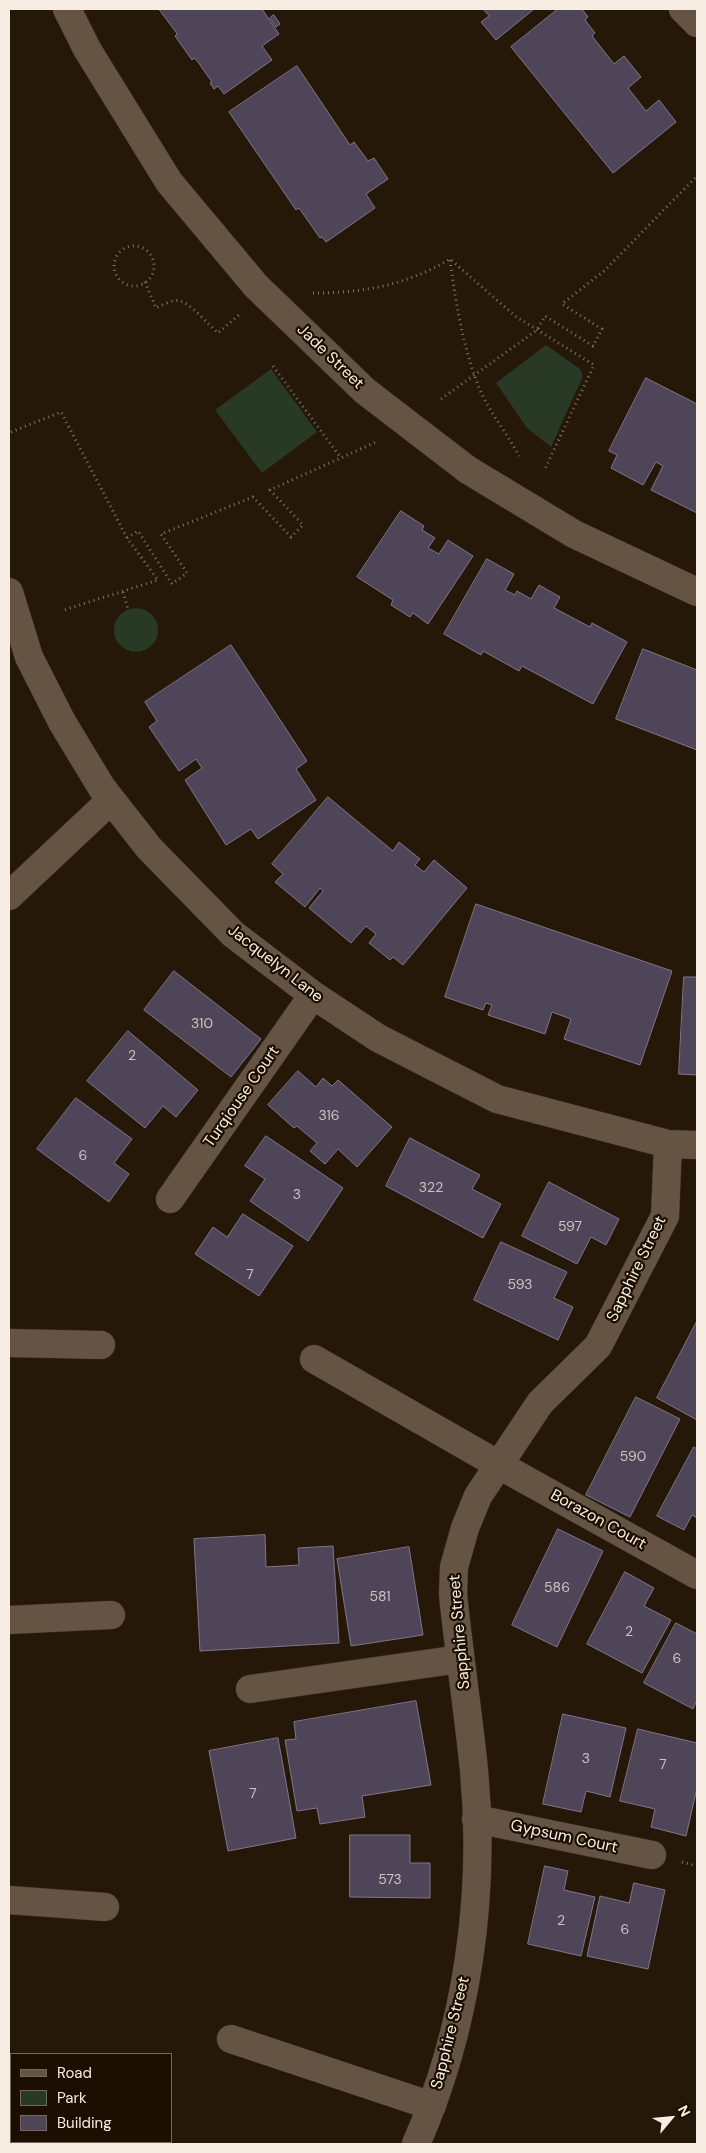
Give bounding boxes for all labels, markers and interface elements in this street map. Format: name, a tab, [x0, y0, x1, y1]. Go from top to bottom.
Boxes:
street label: Jade Street	[293, 320, 367, 394]
street label: Jacquelyn Lane	[224, 921, 326, 1007]
house number: 310	[191, 1016, 213, 1032]
street label: Turqiouse Court	[200, 1043, 284, 1151]
house number: 2	[128, 1048, 136, 1064]
house number: 316	[318, 1108, 340, 1124]
house number: 6	[79, 1148, 87, 1164]
house number: 322	[419, 1180, 443, 1196]
house number: 3	[293, 1187, 301, 1203]
street label: Sapphire Street	[603, 1213, 671, 1325]
house number: 597	[558, 1219, 582, 1235]
house number: 7	[246, 1267, 254, 1283]
house number: 593	[508, 1277, 532, 1293]
house number: 590	[620, 1449, 646, 1465]
street label: Borazon Court	[547, 1486, 649, 1554]
street label: Sapphire Street	[445, 1574, 475, 1690]
house number: 586	[544, 1580, 570, 1596]
house number: 581	[369, 1589, 391, 1605]
house number: 2	[625, 1624, 633, 1640]
house number: 6	[673, 1651, 681, 1667]
house number: 3	[582, 1751, 590, 1767]
house number: 7	[659, 1757, 667, 1773]
house number: 7	[249, 1786, 257, 1802]
street label: Gypsum Court	[509, 1816, 619, 1858]
house number: 573	[378, 1872, 402, 1888]
house number: 2	[557, 1913, 565, 1929]
house number: 6	[621, 1922, 629, 1938]
street label: Sapphire Street	[428, 1975, 474, 2091]
legend	[10, 2053, 172, 2143]
text: Road	[57, 2063, 92, 2083]
text: Park	[57, 2088, 87, 2108]
north arrow	[646, 2093, 696, 2143]
text: N	[674, 2102, 695, 2120]
text: Building	[57, 2113, 112, 2133]

